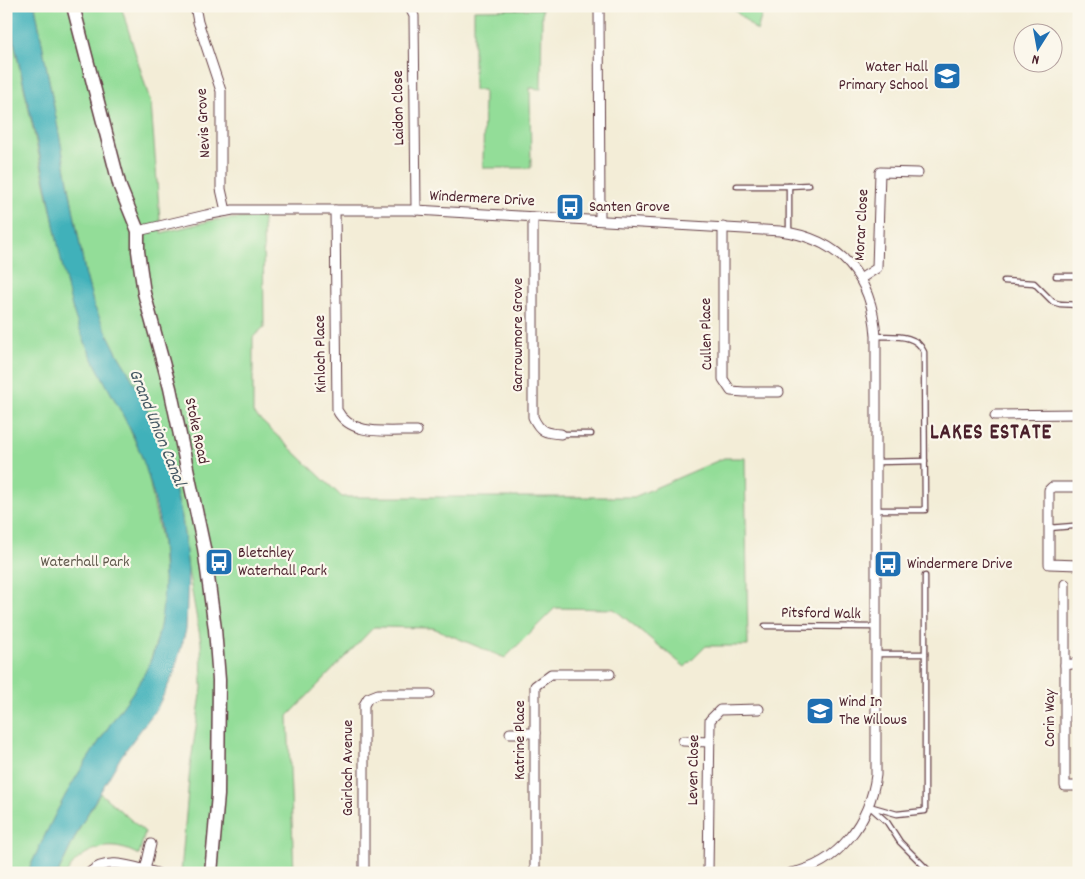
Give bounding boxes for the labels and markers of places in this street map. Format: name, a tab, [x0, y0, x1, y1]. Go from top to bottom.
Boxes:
place label: Water Hall Primary School	[838, 56, 928, 97]
school or university icon: Water Hall Primary School	[932, 61, 962, 91]
bus stop icon: Santen Grove	[555, 192, 585, 222]
place label: Santen Grove	[589, 196, 670, 219]
place label: Bletchley Waterhall Park	[238, 542, 327, 583]
bus stop icon: Bletchley Waterhall Park	[204, 547, 234, 577]
bus stop icon: Windermere Drive	[873, 549, 903, 579]
place label: Windermere Drive	[907, 553, 1013, 576]
place label: Wind In The Willows	[839, 691, 908, 732]
school or university icon: Wind In The Willows	[805, 696, 835, 726]

